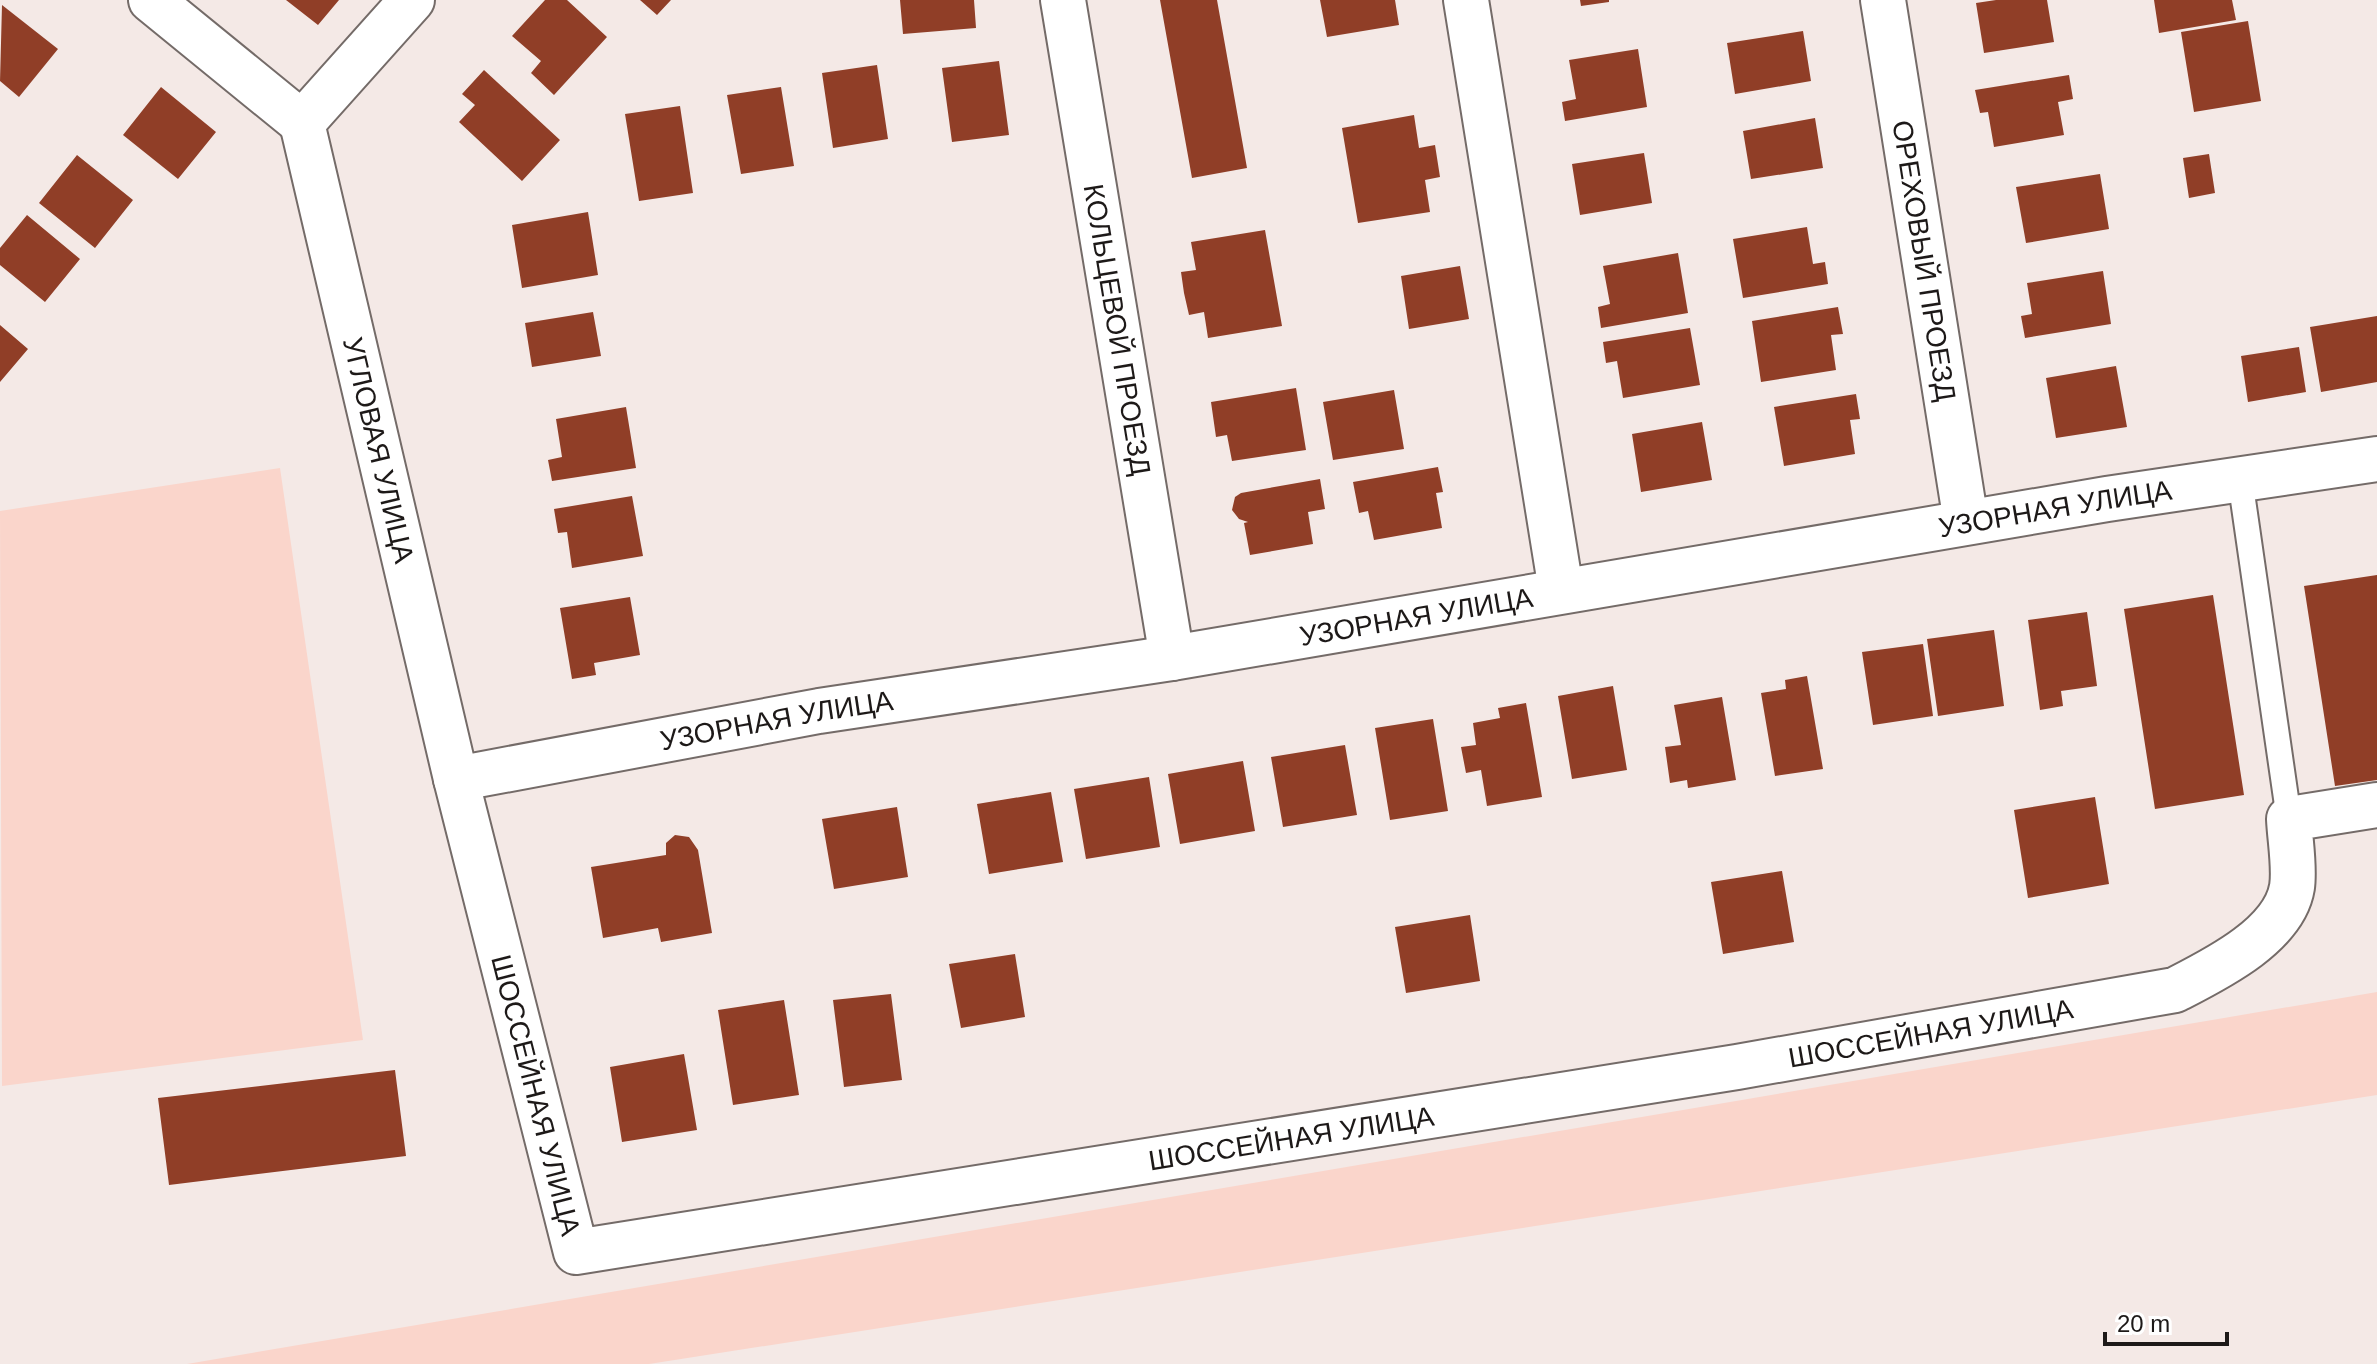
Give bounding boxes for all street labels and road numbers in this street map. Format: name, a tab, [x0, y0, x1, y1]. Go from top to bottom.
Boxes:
street label: ОРЕХОВЫЙ ПРОЕЗД	[1886, 118, 1962, 404]
street label: КОЛЬЦЕВОЙ ПРОЕЗД	[1078, 182, 1156, 478]
street label: УГЛОВАЯ УЛИЦА	[337, 334, 420, 566]
street label: УЗОРНАЯ УЛИЦА	[1936, 475, 2174, 543]
street label: УЗОРНАЯ УЛИЦА	[1297, 582, 1536, 652]
street label: УЗОРНАЯ УЛИЦА	[658, 685, 896, 756]
street label: ШОССЕЙНАЯ УЛИЦА	[485, 952, 586, 1239]
street label: ШОССЕЙНАЯ УЛИЦА	[1786, 993, 2076, 1074]
street label: ШОССЕЙНАЯ УЛИЦА	[1146, 1100, 1436, 1177]

